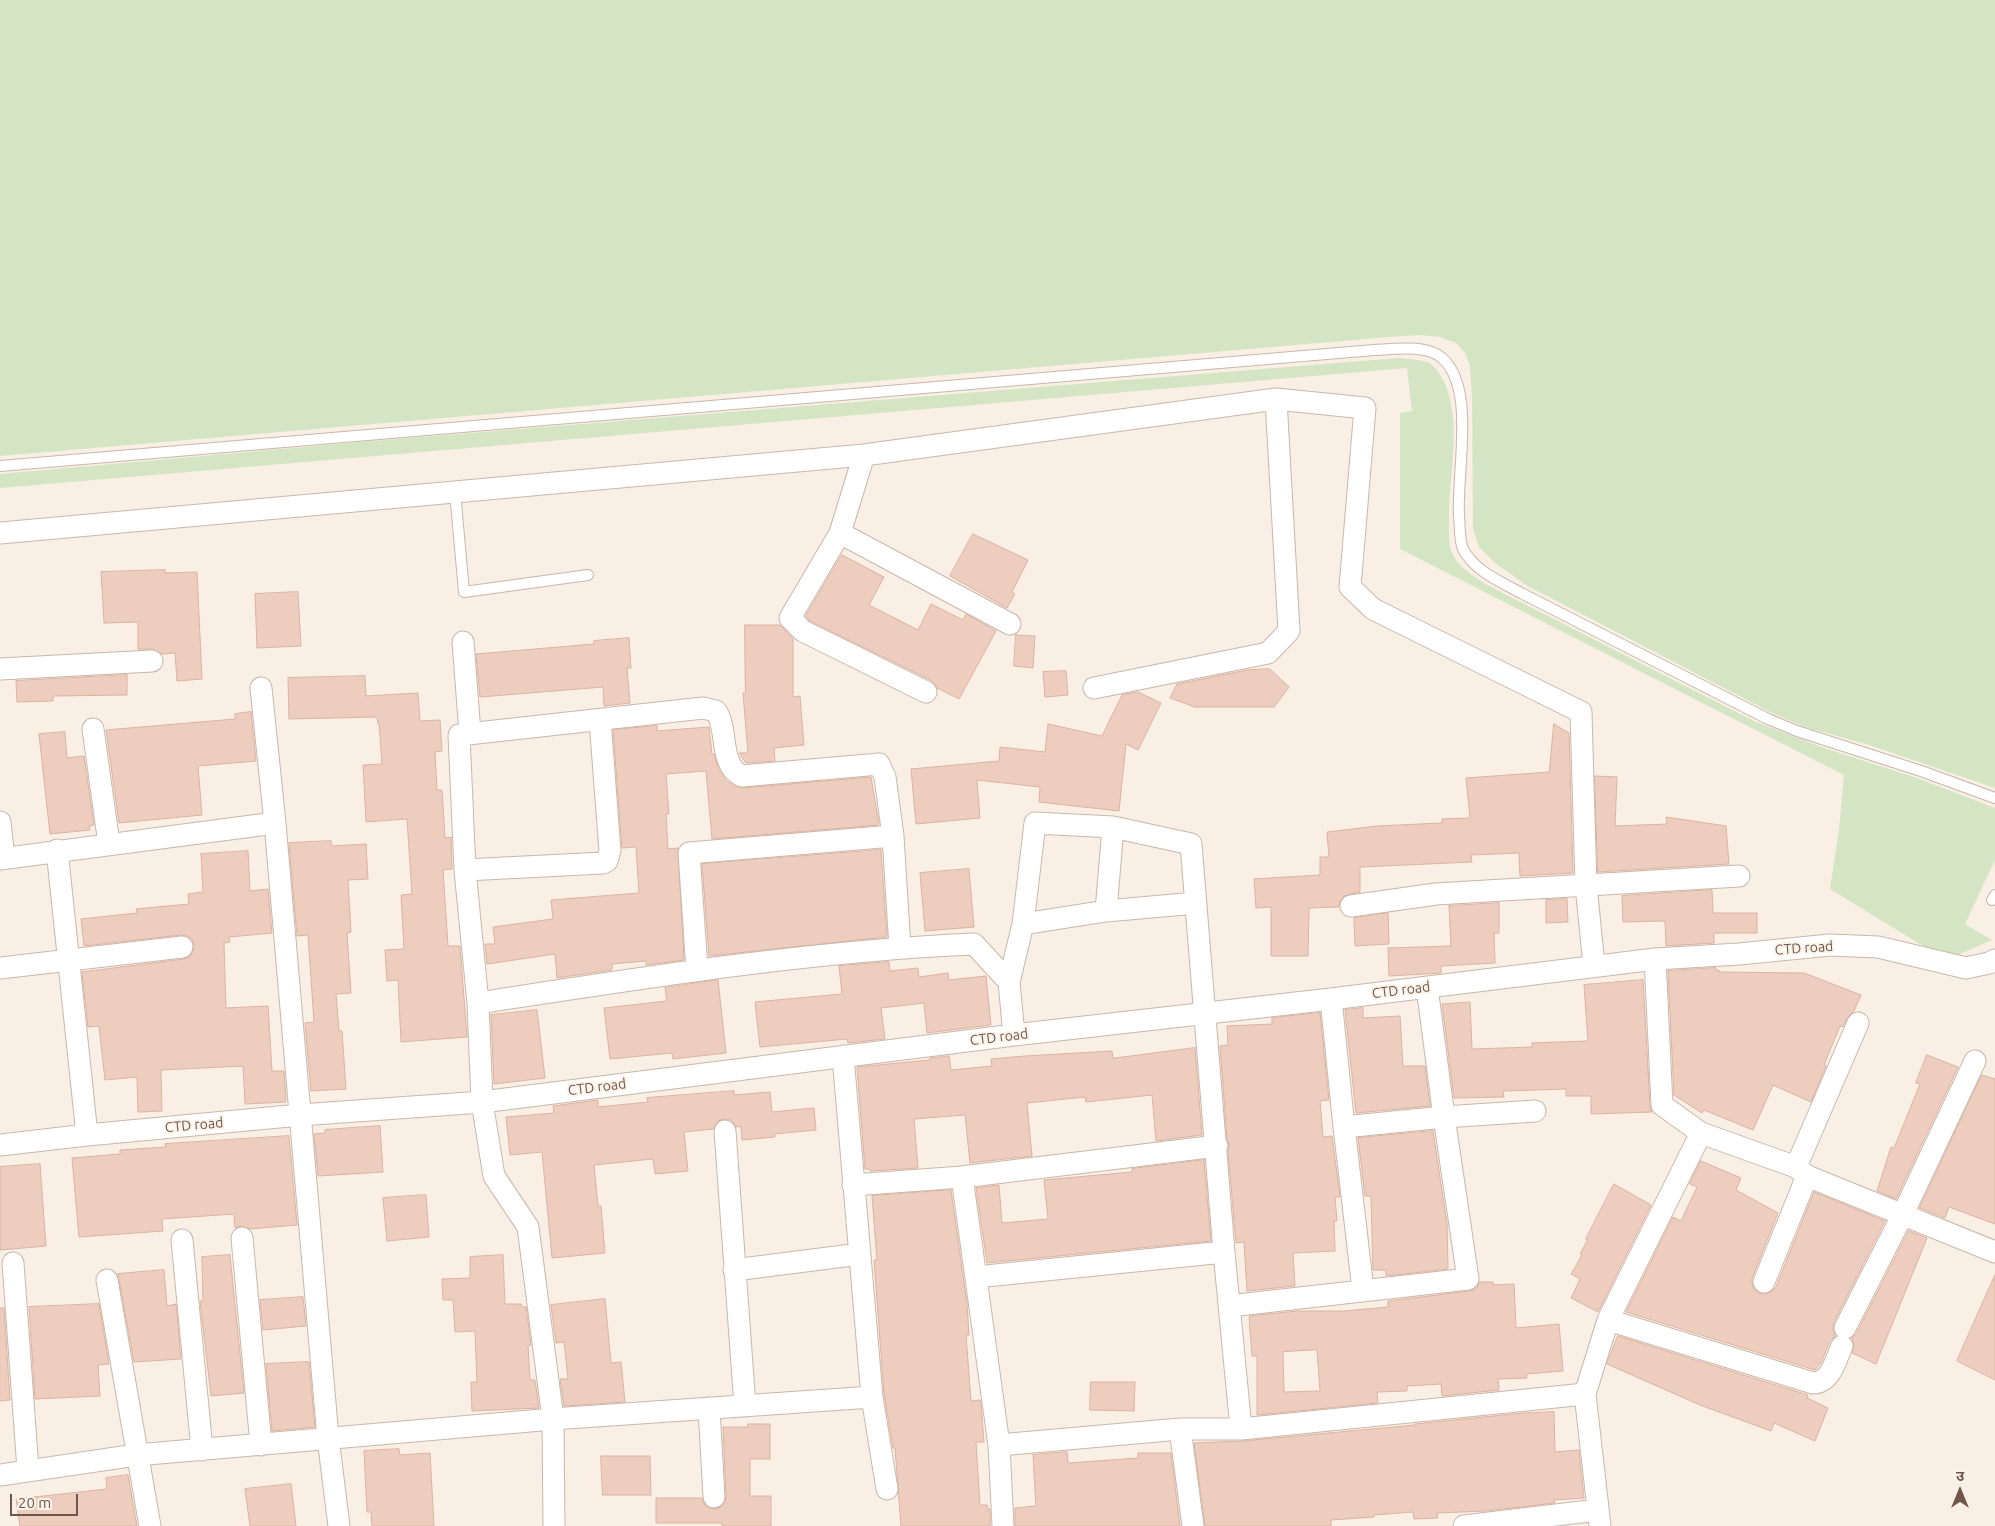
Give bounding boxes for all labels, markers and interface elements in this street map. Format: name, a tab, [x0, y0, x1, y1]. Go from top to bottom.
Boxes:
street label: CTD road	[1774, 938, 1834, 958]
street label: CTD road	[1371, 978, 1431, 1002]
street label: CTD road	[969, 1025, 1029, 1049]
street label: CTD road	[567, 1075, 627, 1099]
street label: CTD road	[164, 1114, 224, 1136]
north arrow	[1935, 1466, 1985, 1516]
text: उ	[1956, 1468, 1964, 1484]
scale bar	[12, 1484, 80, 1516]
text: 20 m	[18, 1494, 51, 1511]

